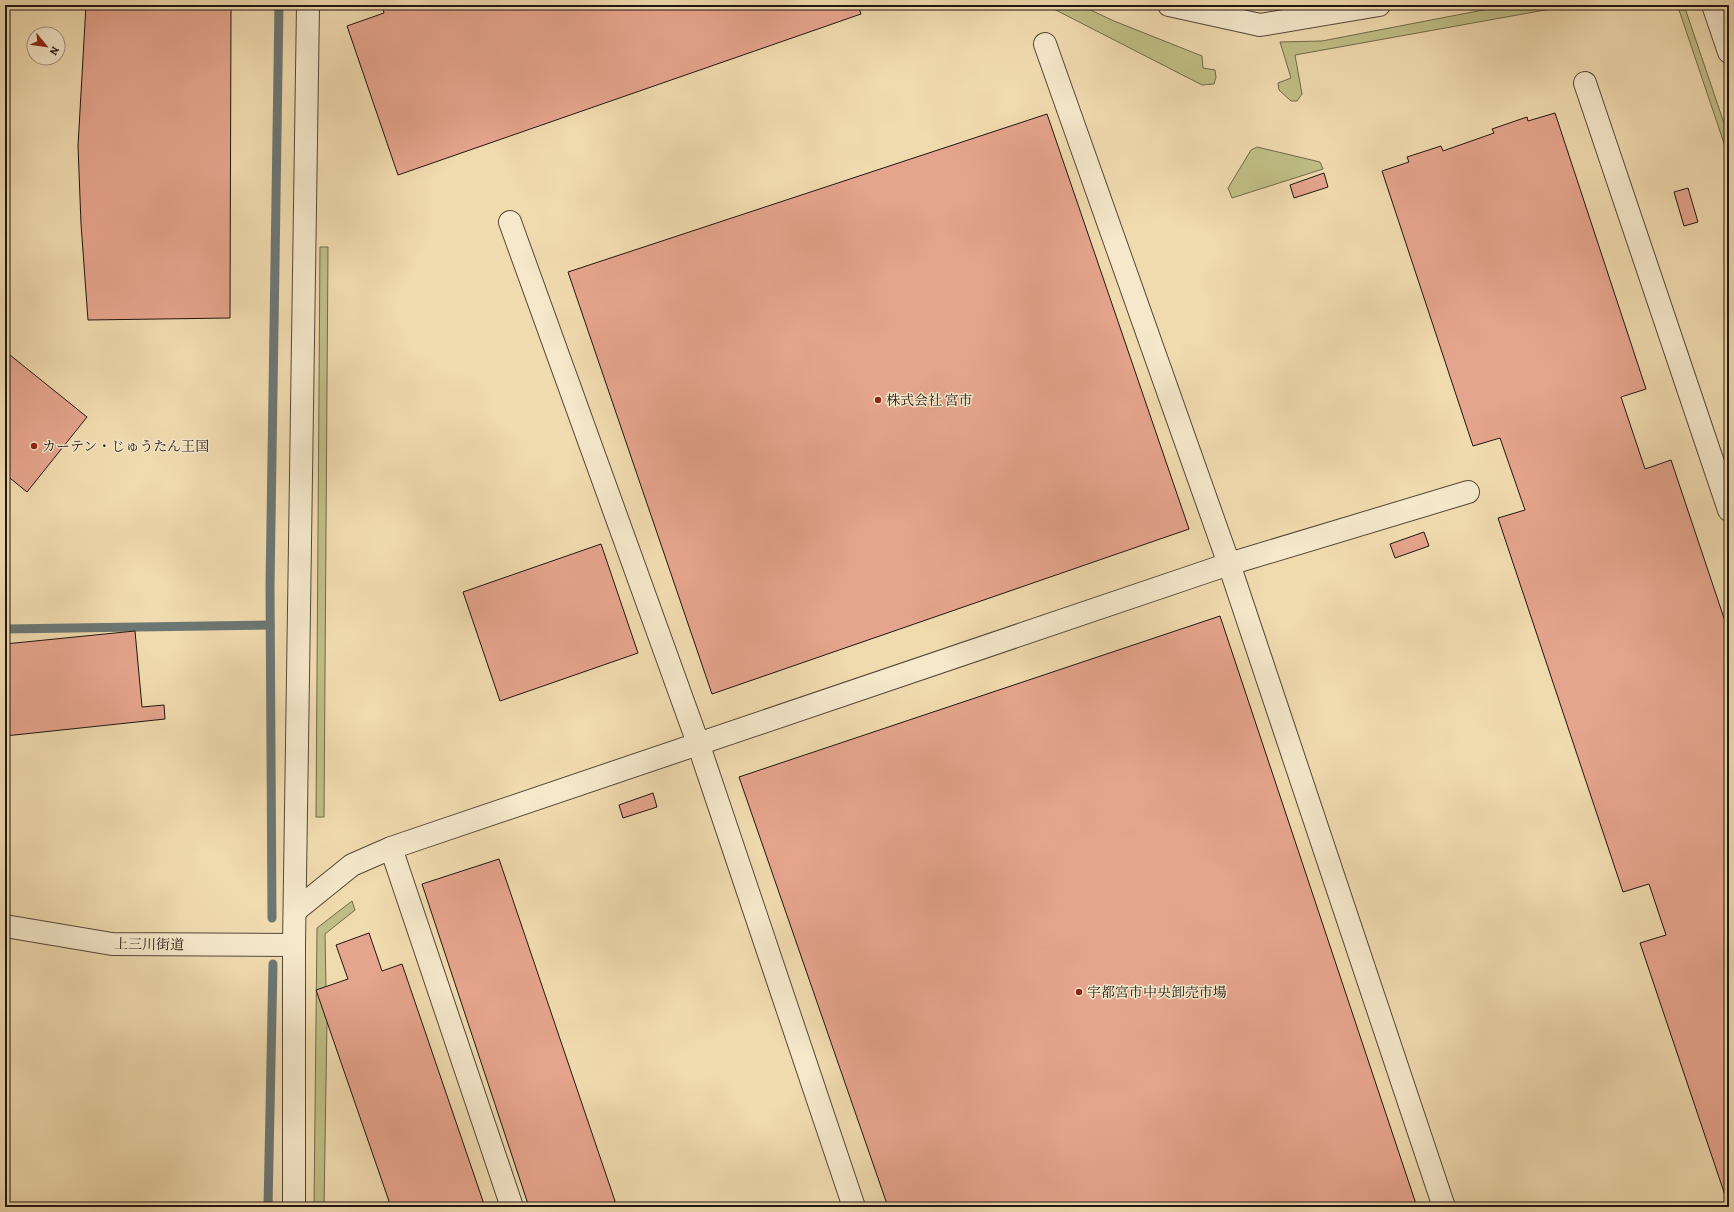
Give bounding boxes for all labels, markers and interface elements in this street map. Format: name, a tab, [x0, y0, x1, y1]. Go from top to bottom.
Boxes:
north arrow	[26, 26, 66, 66]
text: N	[46, 43, 63, 58]
place label: 株式会社 宮市	[886, 391, 973, 410]
marker: 株式会社 宮市	[873, 395, 883, 405]
place label: カーテン・じゅうたん王国	[42, 437, 209, 456]
marker: カーテン・じゅうたん王国	[29, 441, 39, 451]
street label: 上三川街道	[114, 934, 184, 955]
place label: 宇都宮市中央卸売市場	[1087, 983, 1227, 1002]
marker: 宇都宮市中央卸売市場	[1074, 987, 1084, 997]

